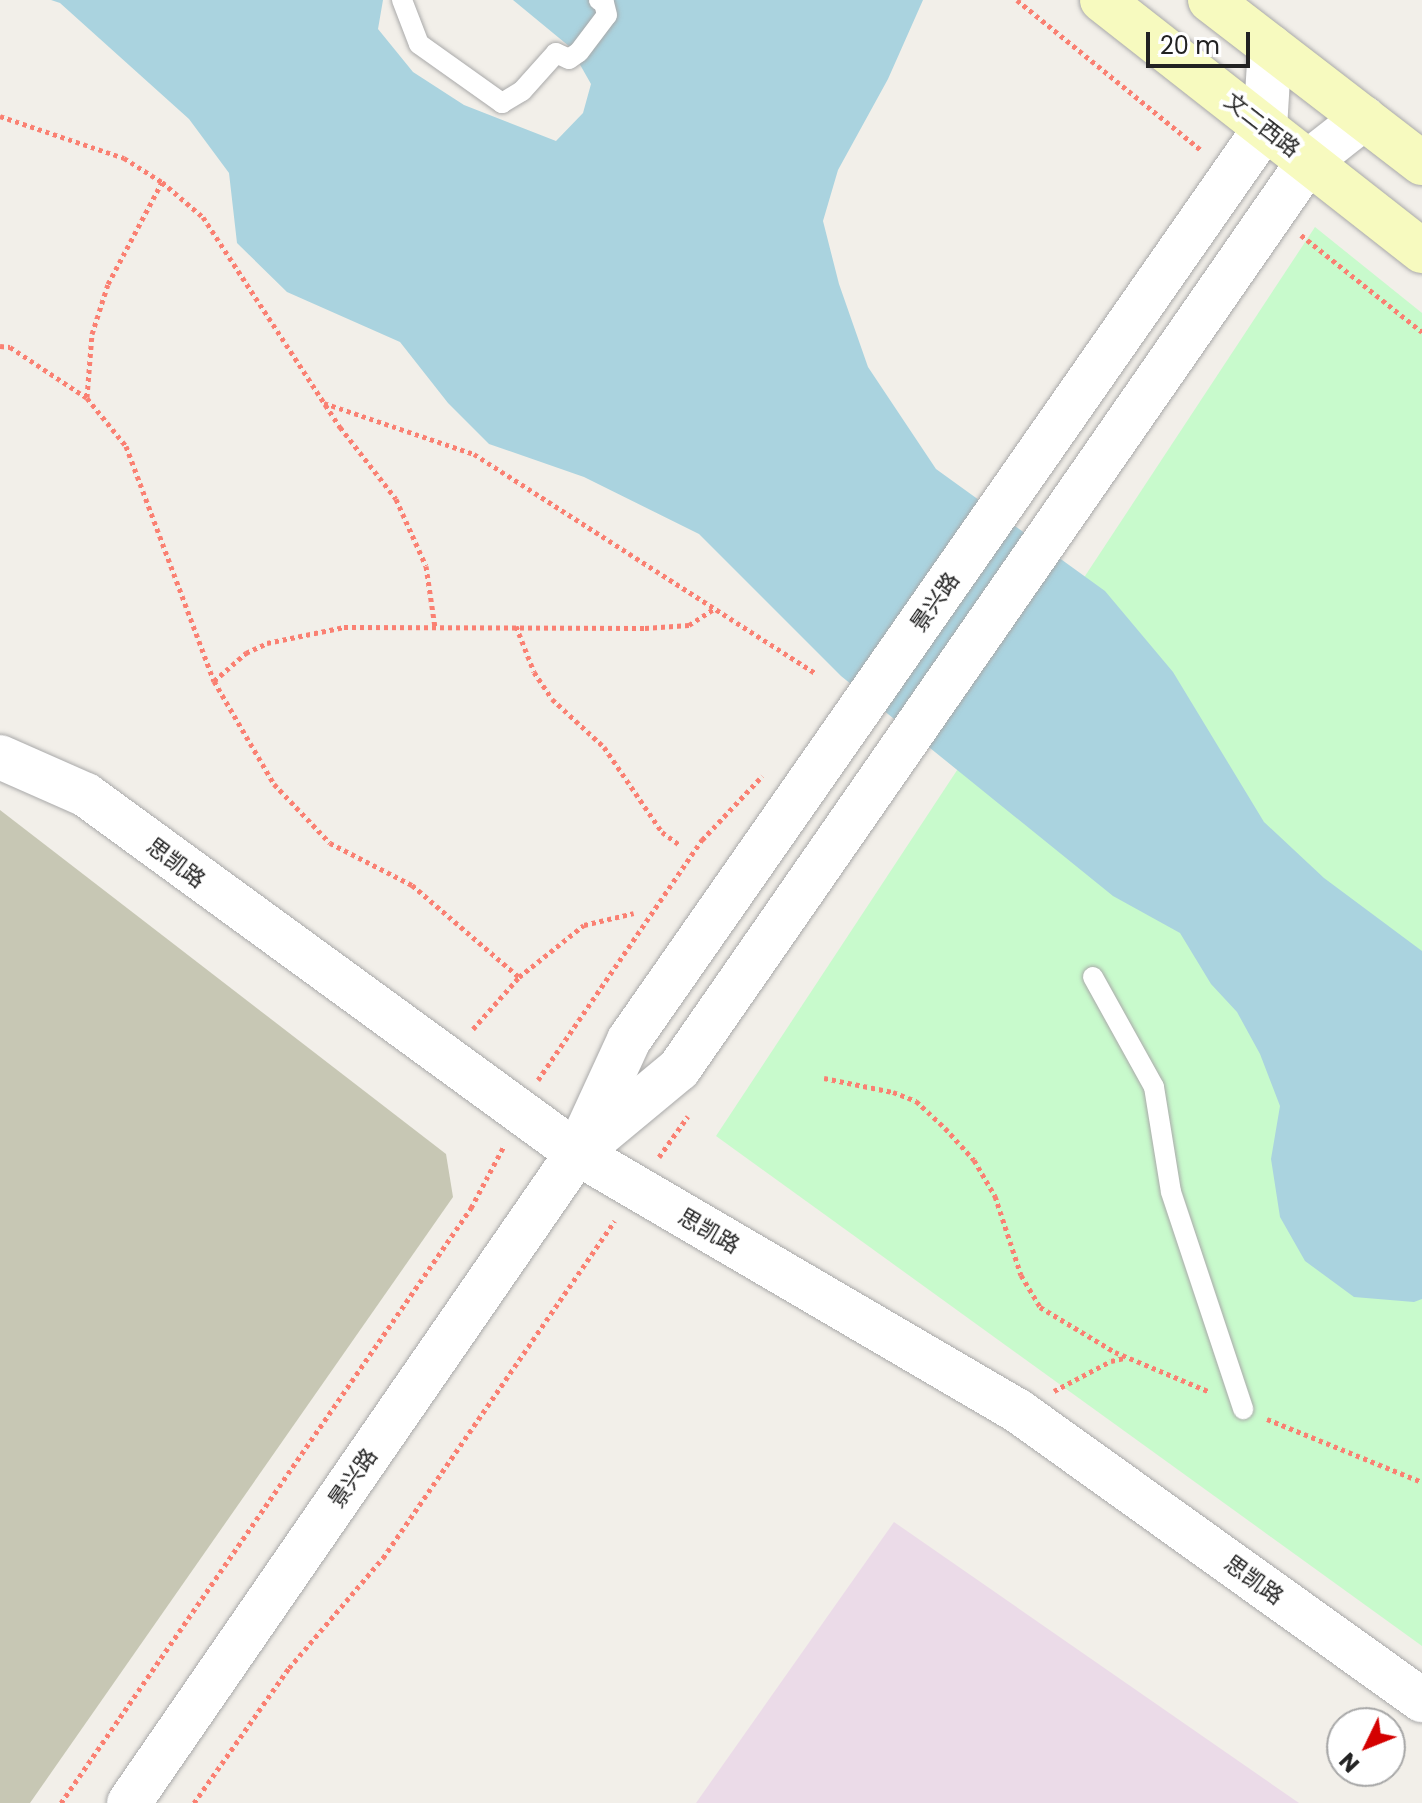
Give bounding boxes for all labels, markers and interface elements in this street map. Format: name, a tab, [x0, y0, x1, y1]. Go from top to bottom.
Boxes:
scale bar	[1150, 16, 1254, 66]
text: 20 m	[1160, 29, 1220, 62]
street label: 文二西路	[1219, 88, 1305, 162]
street label: 景兴路	[905, 567, 965, 637]
street label: 思凯路	[142, 833, 210, 893]
street label: 思凯路	[674, 1203, 744, 1259]
street label: 景兴路	[323, 1443, 383, 1513]
street label: 思凯路	[1220, 1550, 1288, 1610]
north arrow	[1326, 1707, 1406, 1787]
text: N	[1333, 1746, 1367, 1779]

